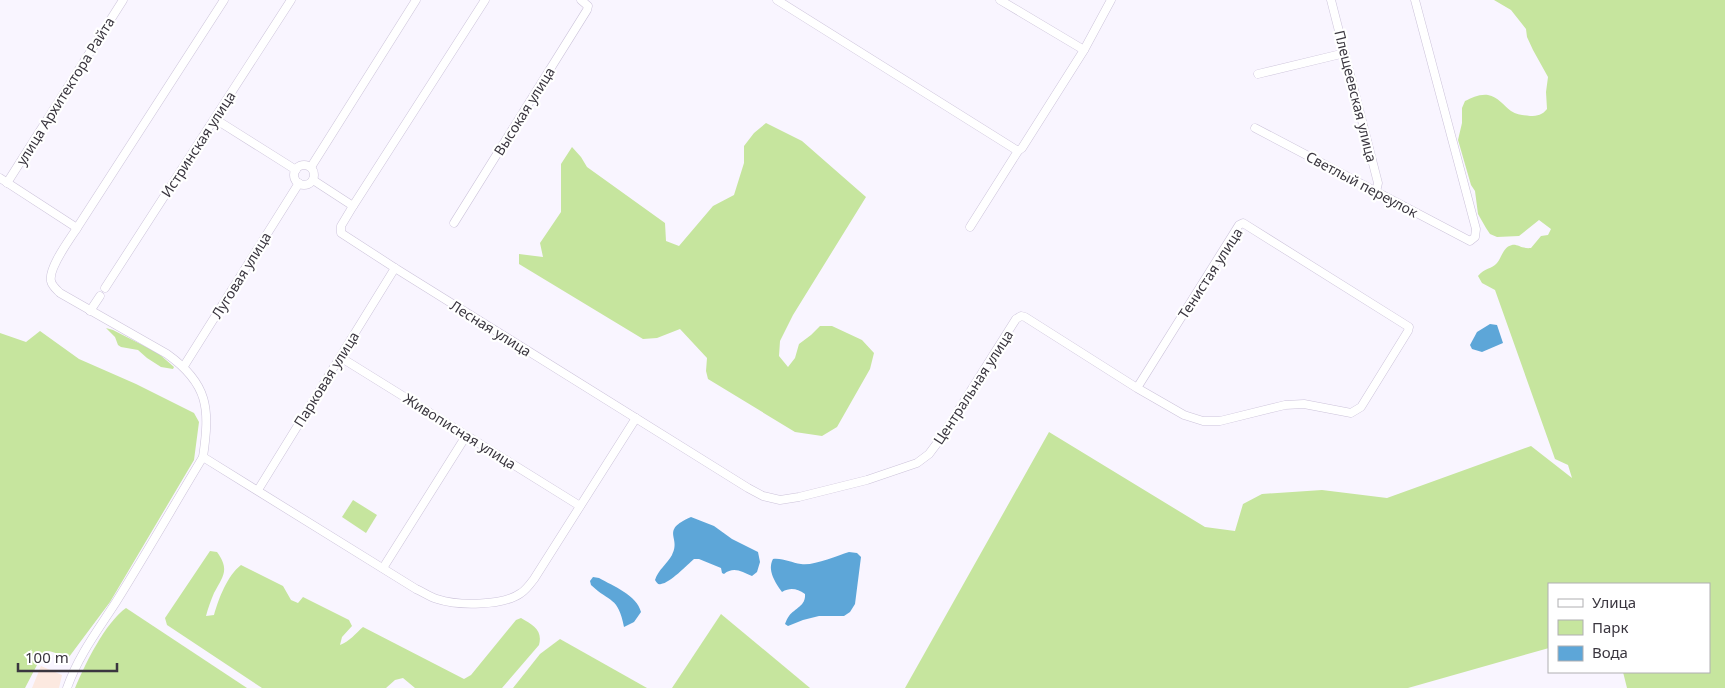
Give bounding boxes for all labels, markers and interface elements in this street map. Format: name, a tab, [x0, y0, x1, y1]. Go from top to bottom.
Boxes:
street label: улица Архитектора Райта	[12, 13, 118, 169]
street label: Плещеевская улица	[1330, 28, 1382, 164]
street label: Высокая улица	[489, 63, 559, 159]
street label: Истринская улица	[157, 87, 239, 201]
street label: Светлый переулок	[1303, 146, 1422, 222]
street label: Тенистая улица	[1173, 224, 1247, 322]
street label: Луговая улица	[207, 228, 275, 322]
street label: Лесная улица	[447, 296, 535, 360]
street label: Центральная улица	[929, 326, 1017, 448]
street label: Парковая улица	[289, 328, 363, 430]
street label: Живописная улица	[400, 389, 520, 473]
legend	[1548, 583, 1710, 673]
text: Улица	[1592, 592, 1636, 612]
text: Парк	[1592, 617, 1628, 637]
scale bar	[18, 640, 116, 672]
text: Вода	[1592, 642, 1628, 662]
text: 100 m	[25, 647, 69, 667]

